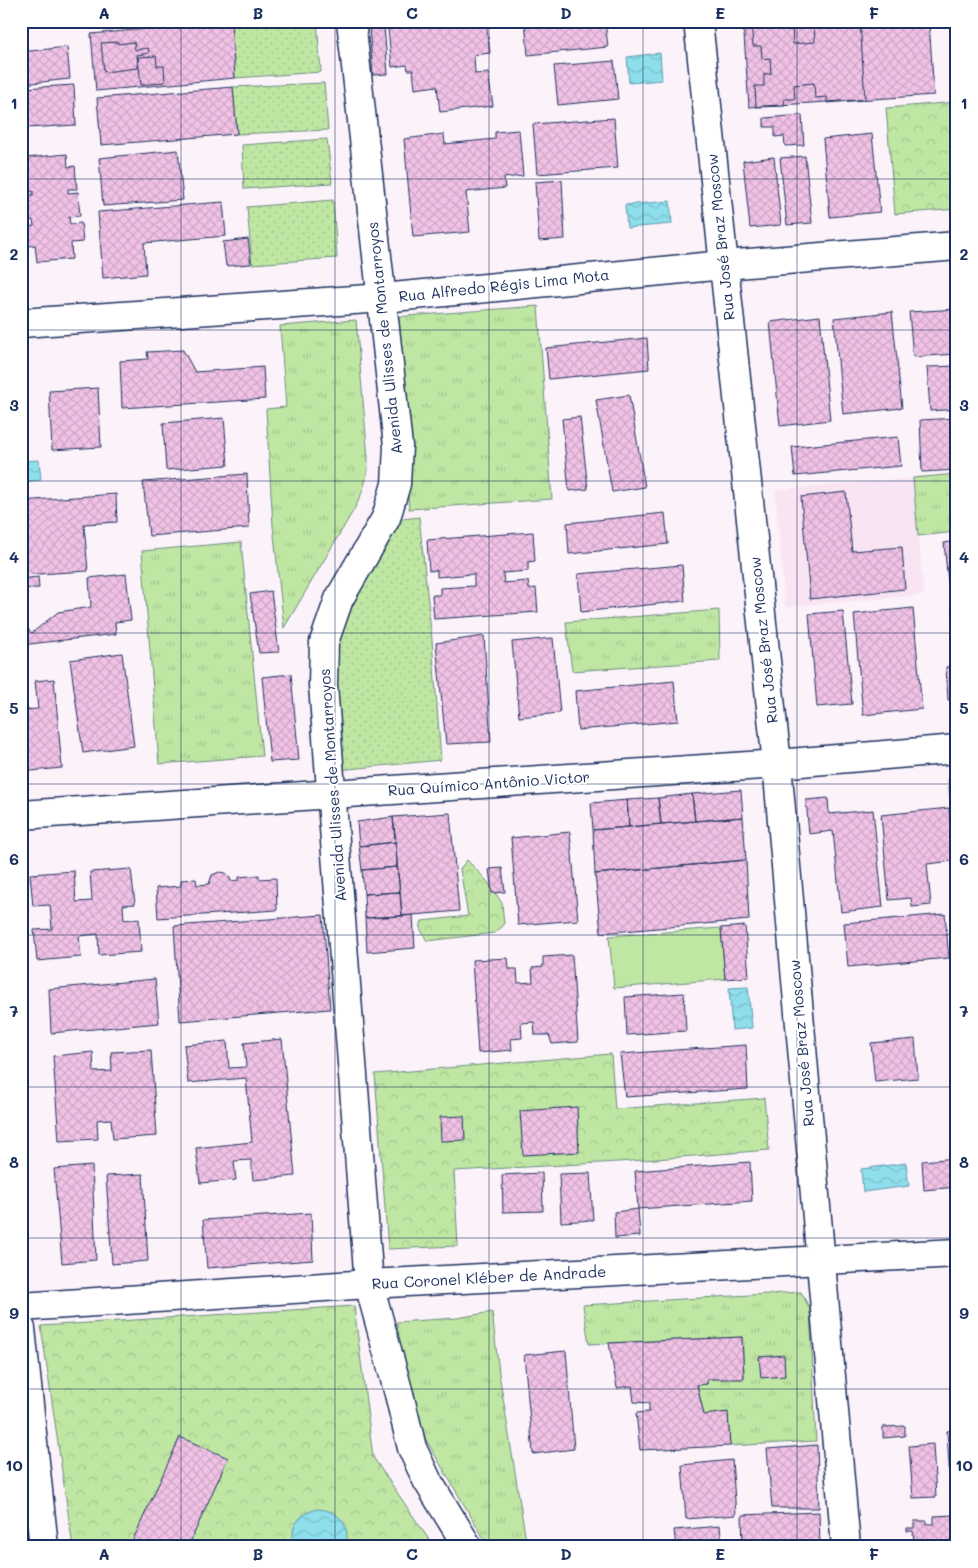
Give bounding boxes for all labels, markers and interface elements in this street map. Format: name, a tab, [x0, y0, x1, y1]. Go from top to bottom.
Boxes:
text: A	[98, 2, 110, 23]
text: B	[253, 2, 263, 23]
text: C	[406, 2, 418, 23]
text: D	[560, 2, 572, 23]
text: E	[715, 2, 725, 23]
text: F	[869, 2, 879, 23]
text: 1	[10, 92, 18, 113]
text: 1	[960, 92, 968, 113]
street label: Rua José Braz Moscow	[701, 153, 739, 321]
street label: Avenida Ulisses de Montarroyos	[362, 221, 406, 455]
text: 2	[10, 243, 19, 264]
text: 2	[960, 243, 969, 264]
street label: Rua Alfredo Régis Lima Mota	[397, 264, 610, 306]
text: 3	[9, 394, 19, 415]
text: 3	[959, 394, 969, 415]
text: 4	[9, 546, 19, 567]
text: 4	[959, 546, 969, 567]
street label: Rua José Braz Moscow	[744, 556, 782, 724]
street label: Avenida Ulisses de Montarroyos	[314, 668, 350, 902]
text: 5	[9, 697, 19, 718]
text: 5	[959, 697, 969, 718]
street label: Rua Químico Antônio Victor	[387, 766, 591, 800]
text: 6	[9, 848, 19, 869]
text: 6	[959, 848, 969, 869]
street label: Rua José Braz Moscow	[784, 959, 818, 1127]
text: 7	[10, 1000, 19, 1021]
text: 7	[960, 1000, 969, 1021]
text: 8	[9, 1151, 19, 1172]
text: 8	[959, 1151, 969, 1172]
street label: Rua Coronel Kléber de Andrade	[371, 1261, 607, 1293]
text: 9	[9, 1302, 19, 1323]
text: 9	[959, 1302, 969, 1323]
text: 10	[5, 1454, 23, 1475]
text: 10	[955, 1454, 973, 1475]
text: A	[98, 1543, 110, 1564]
text: B	[253, 1543, 263, 1564]
text: C	[406, 1543, 418, 1564]
text: D	[560, 1543, 572, 1564]
text: E	[715, 1543, 725, 1564]
text: F	[869, 1543, 879, 1564]

